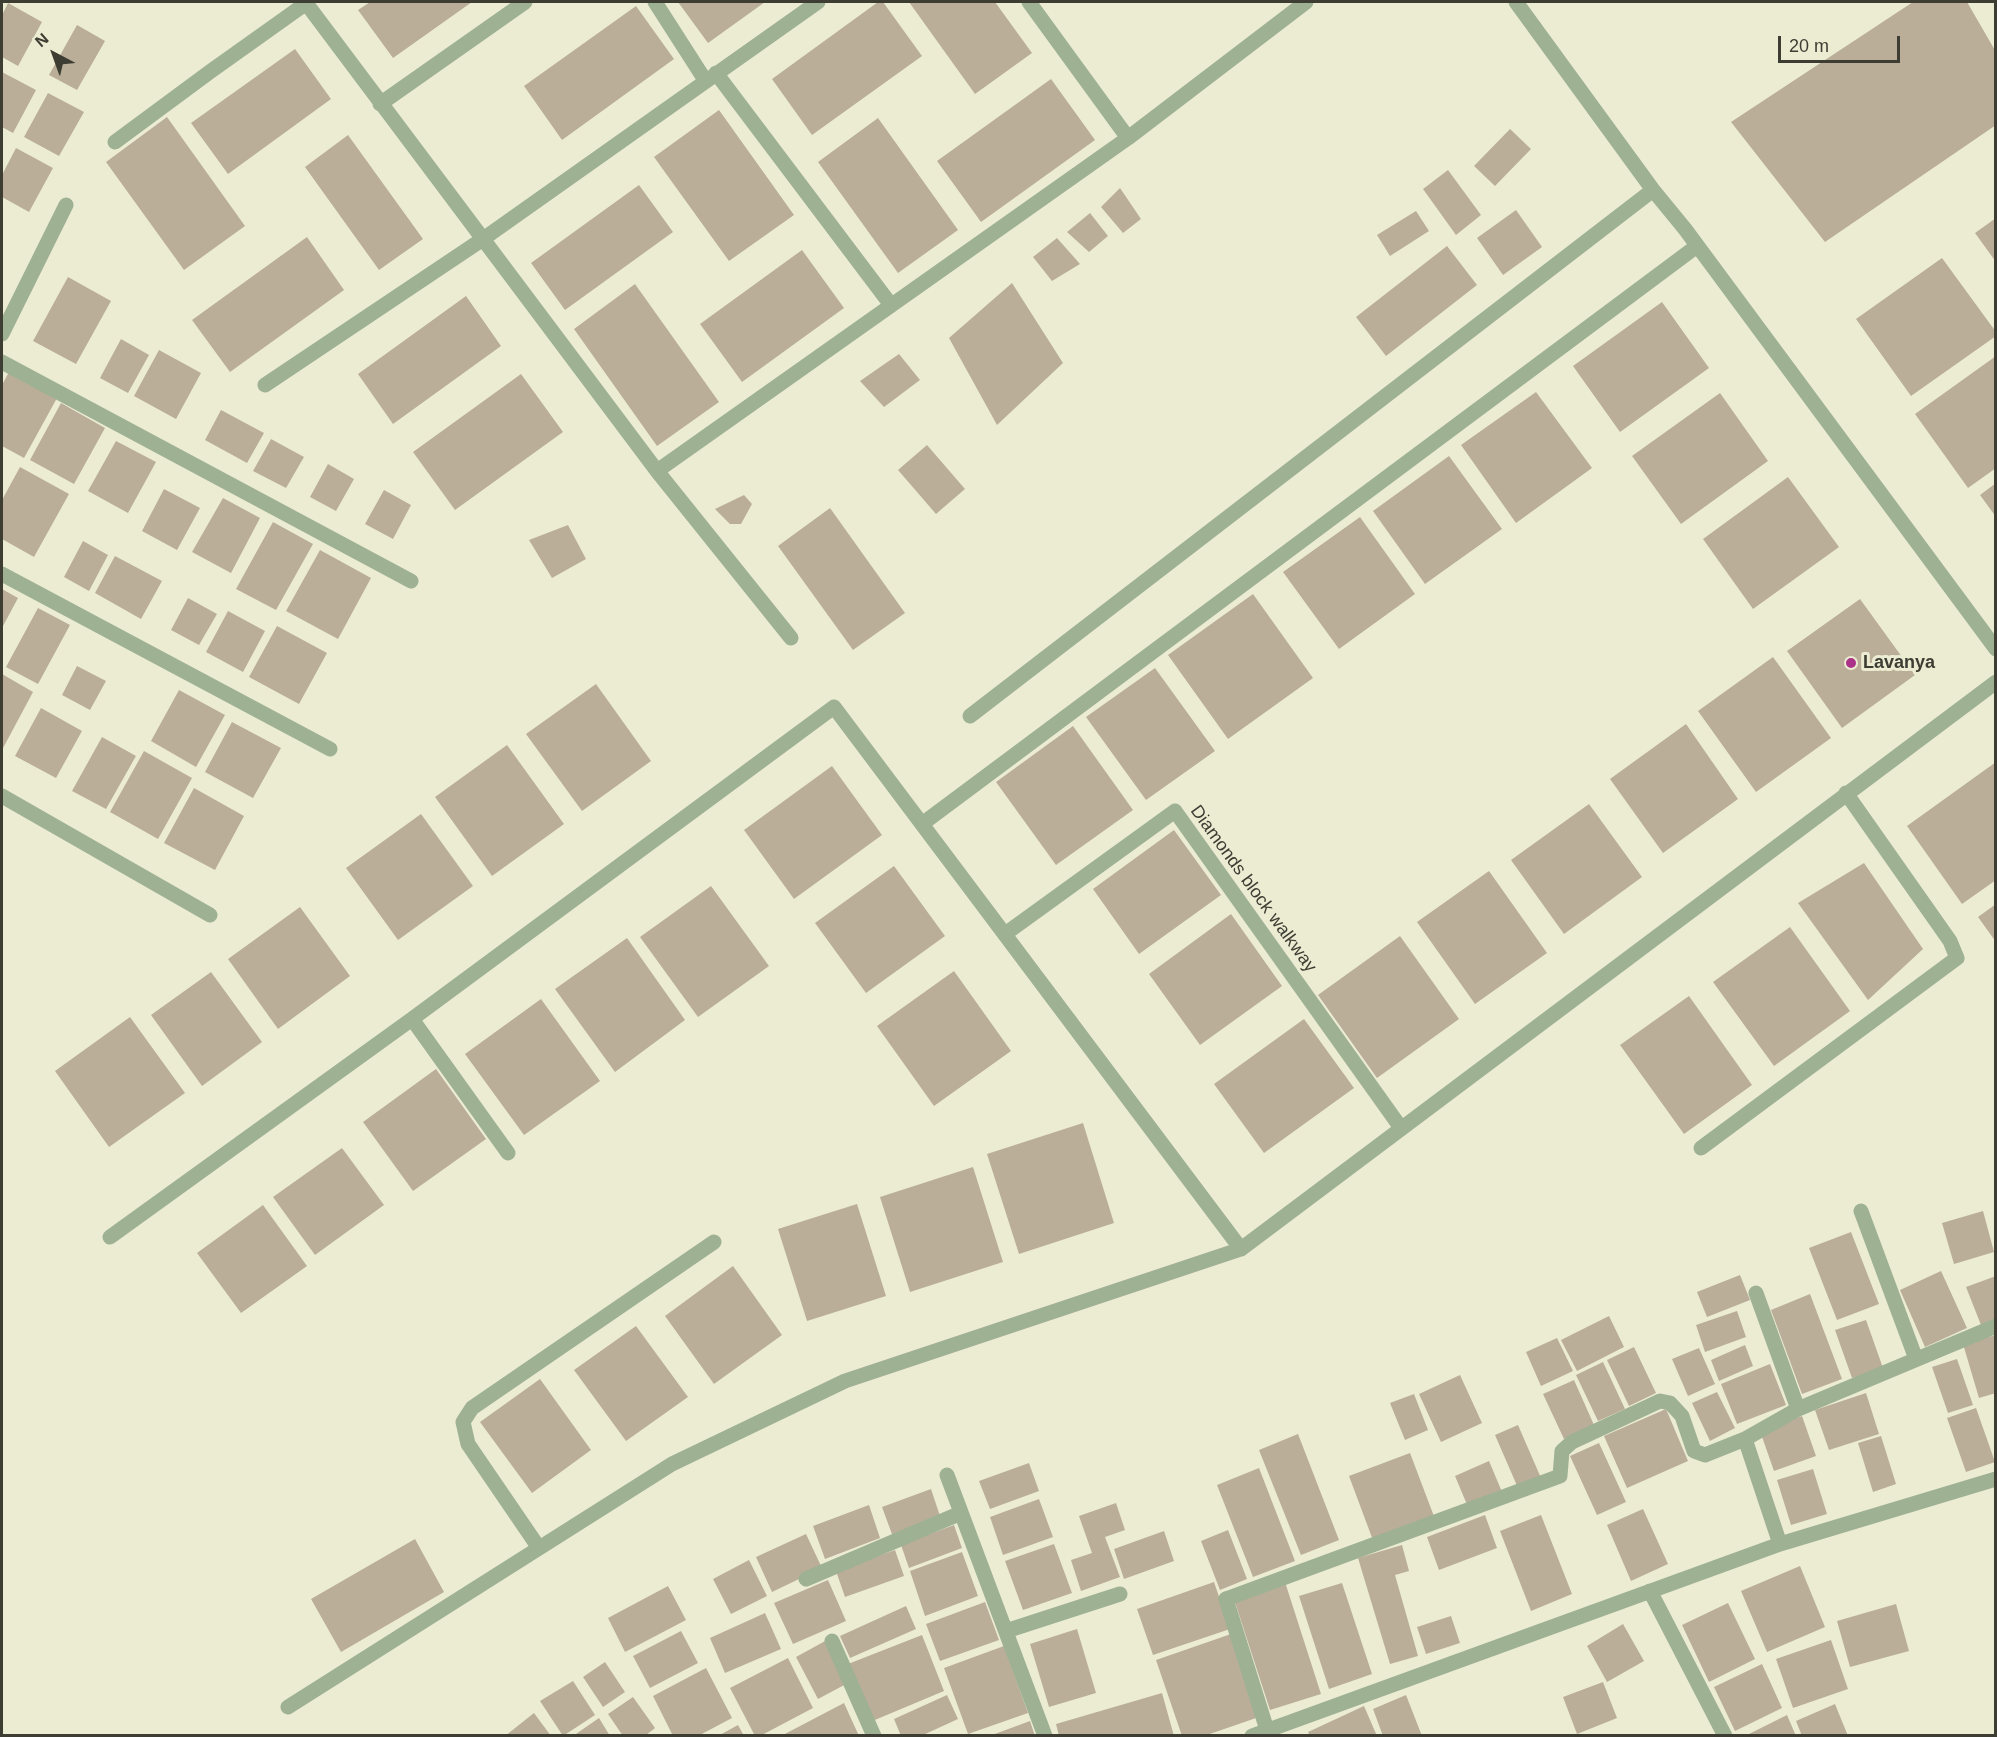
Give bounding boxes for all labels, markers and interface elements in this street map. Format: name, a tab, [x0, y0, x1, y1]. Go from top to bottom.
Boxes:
north arrow	[24, 24, 84, 84]
scale bar	[1781, 24, 1902, 62]
text: N	[32, 30, 52, 50]
text: 20 m	[1789, 36, 1829, 56]
place label: Lavanya	[1863, 652, 1935, 674]
marker: Lavanya	[1844, 656, 1858, 670]
street label: Diamonds block walkway	[1185, 801, 1321, 977]

